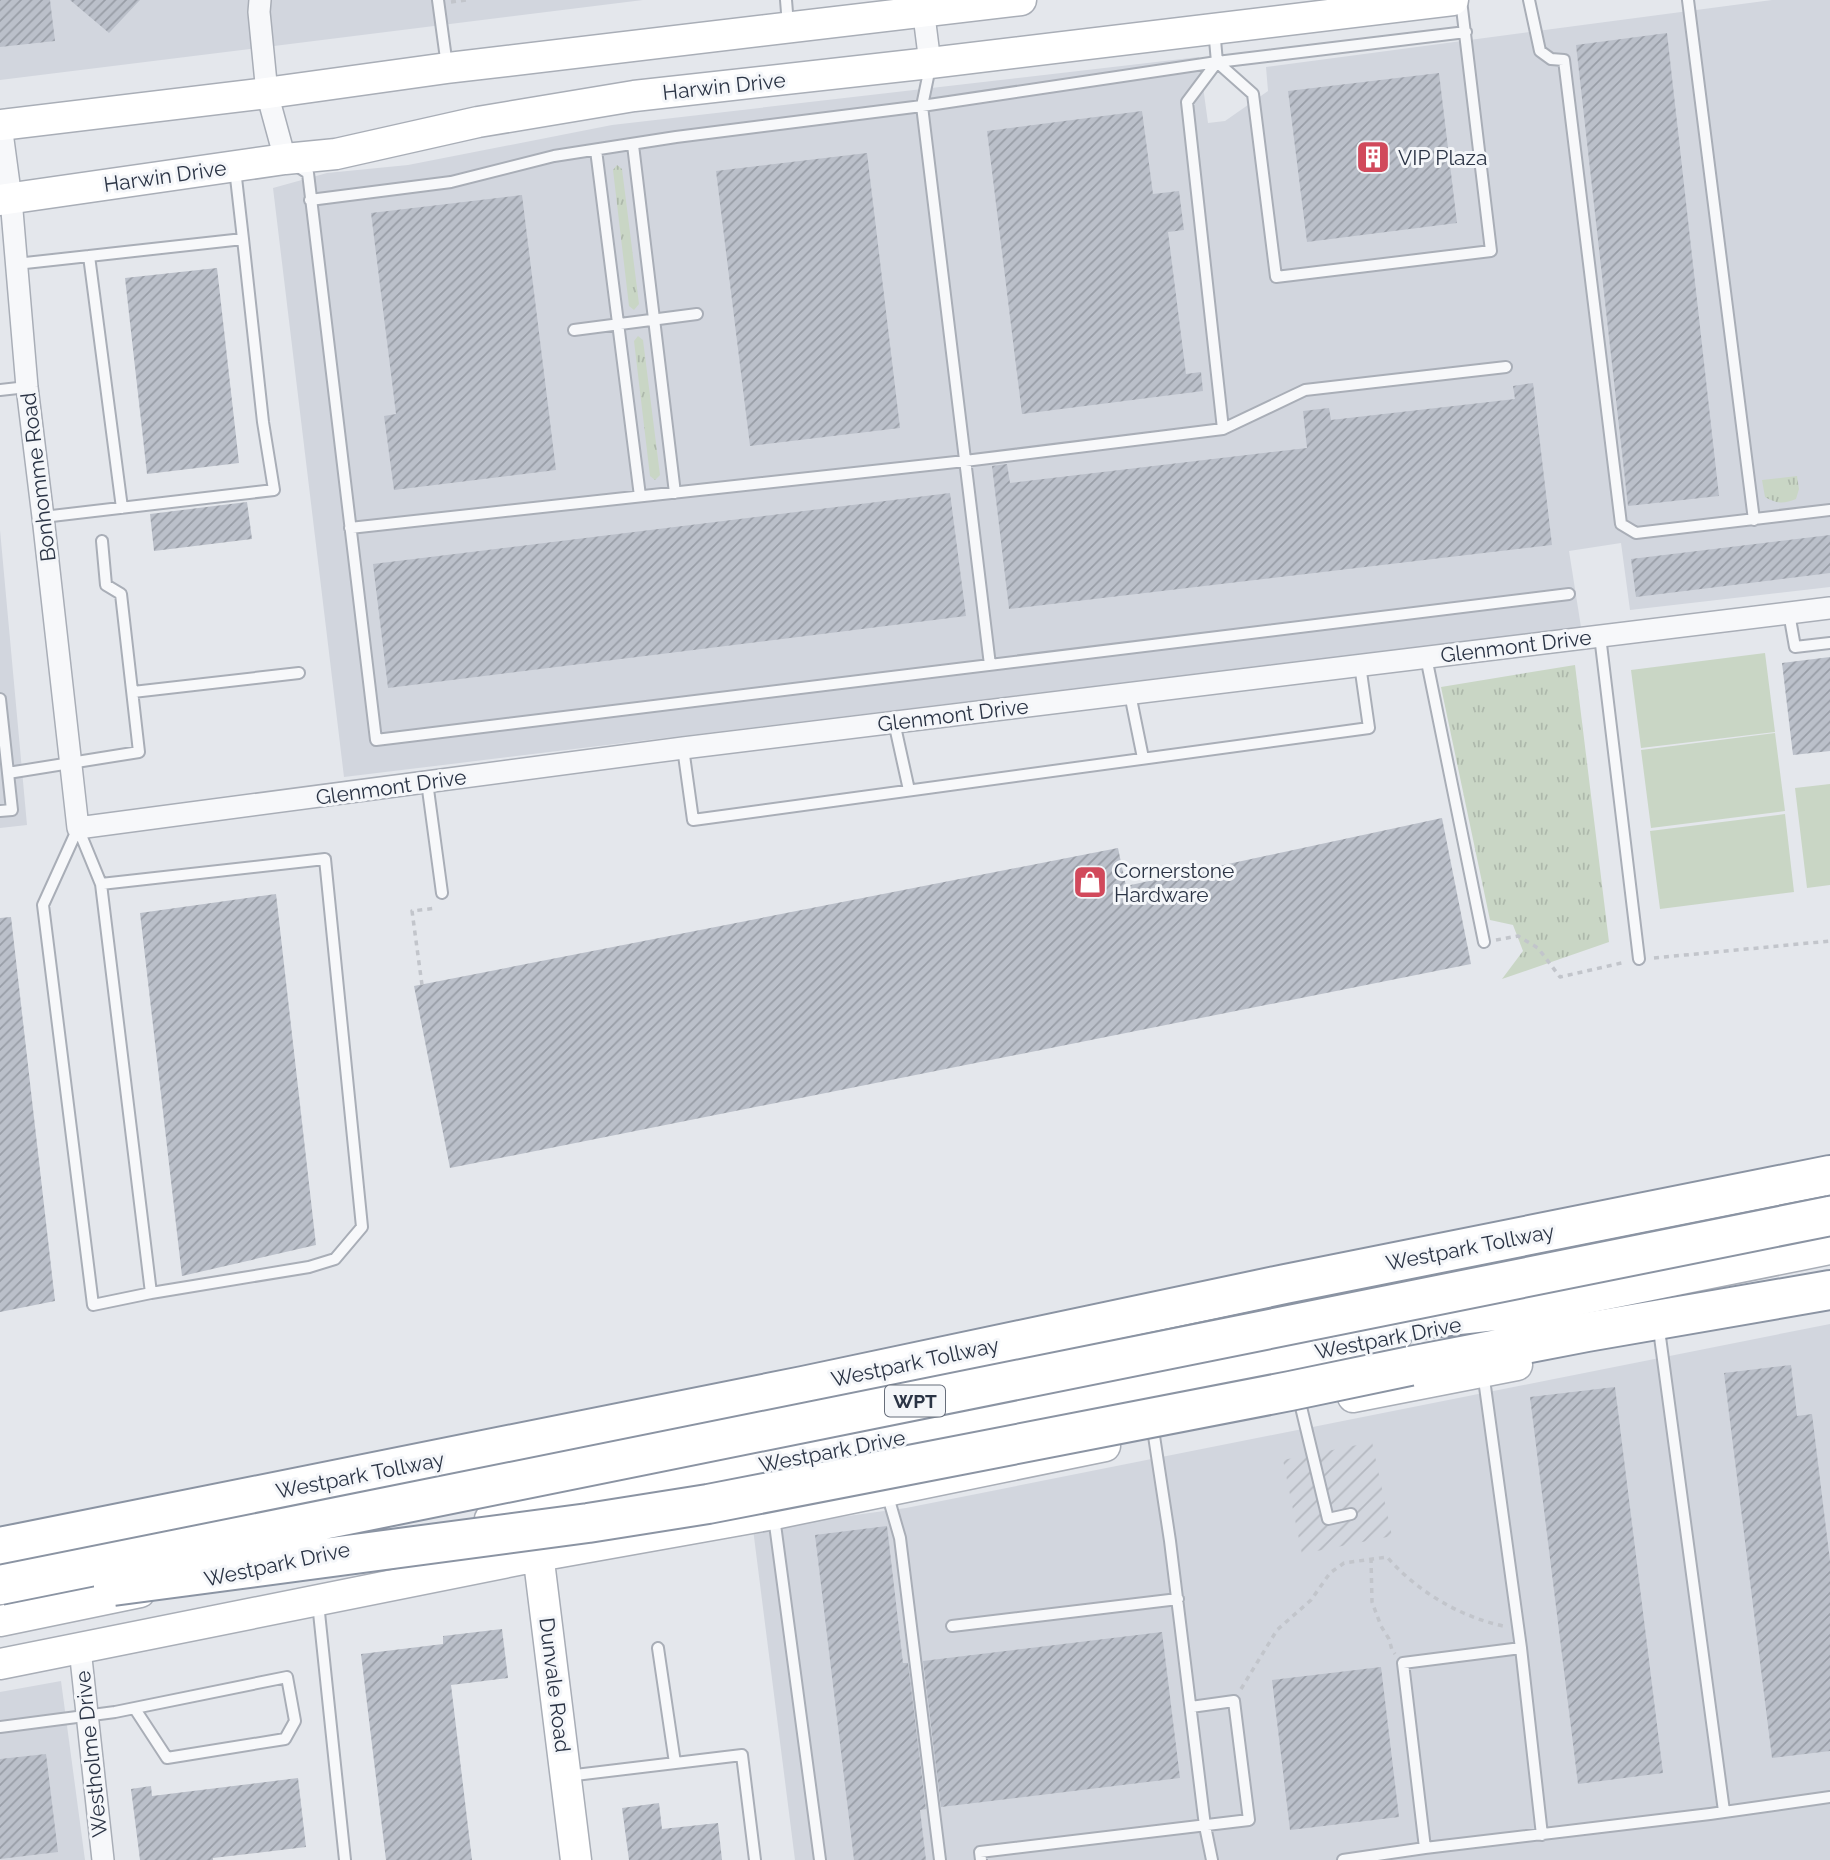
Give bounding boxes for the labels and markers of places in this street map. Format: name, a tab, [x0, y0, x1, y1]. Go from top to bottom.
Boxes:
building icon: VIP Plaza	[1354, 138, 1392, 176]
place label: VIP Plaza	[1398, 145, 1487, 170]
place label: Cornerstone Hardware	[1114, 858, 1234, 907]
shop icon: Cornerstone Hardware	[1071, 863, 1109, 901]

